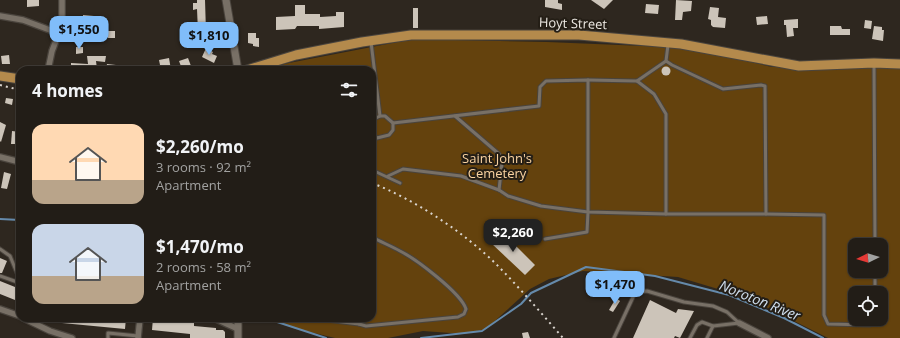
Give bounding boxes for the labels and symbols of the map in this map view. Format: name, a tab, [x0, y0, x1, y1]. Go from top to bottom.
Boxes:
street label: Hoyt Street	[539, 13, 608, 33]
pin: $1,550	[46, 16, 112, 50]
pin: $1,810	[176, 22, 242, 56]
park label: Saint John's Cemetery	[462, 149, 532, 182]
pin: $2,260	[480, 219, 546, 253]
north arrow	[848, 238, 888, 278]
pin: $1,470	[582, 271, 648, 305]
water label: Noroton River	[717, 275, 804, 325]

